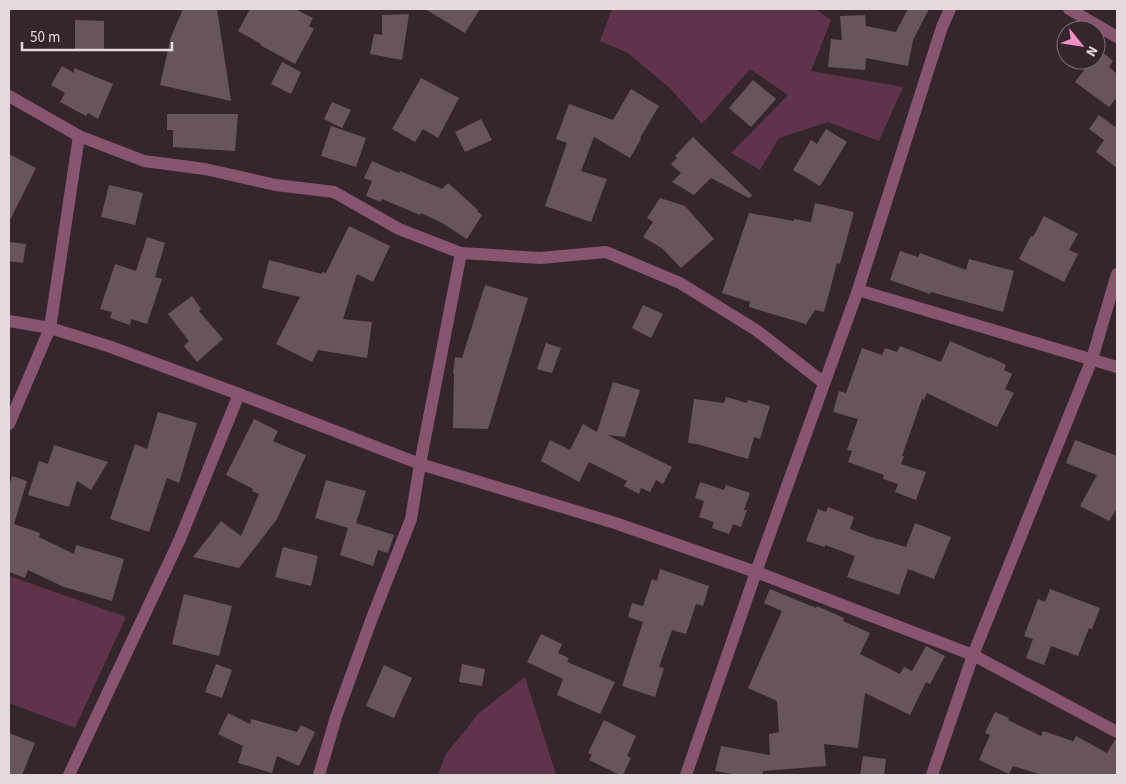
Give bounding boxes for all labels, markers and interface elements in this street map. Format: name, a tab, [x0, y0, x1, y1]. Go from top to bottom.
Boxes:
scale bar	[22, 20, 172, 52]
north arrow	[1056, 20, 1106, 70]
text: 50 m	[30, 27, 60, 48]
text: N	[1080, 42, 1102, 60]

